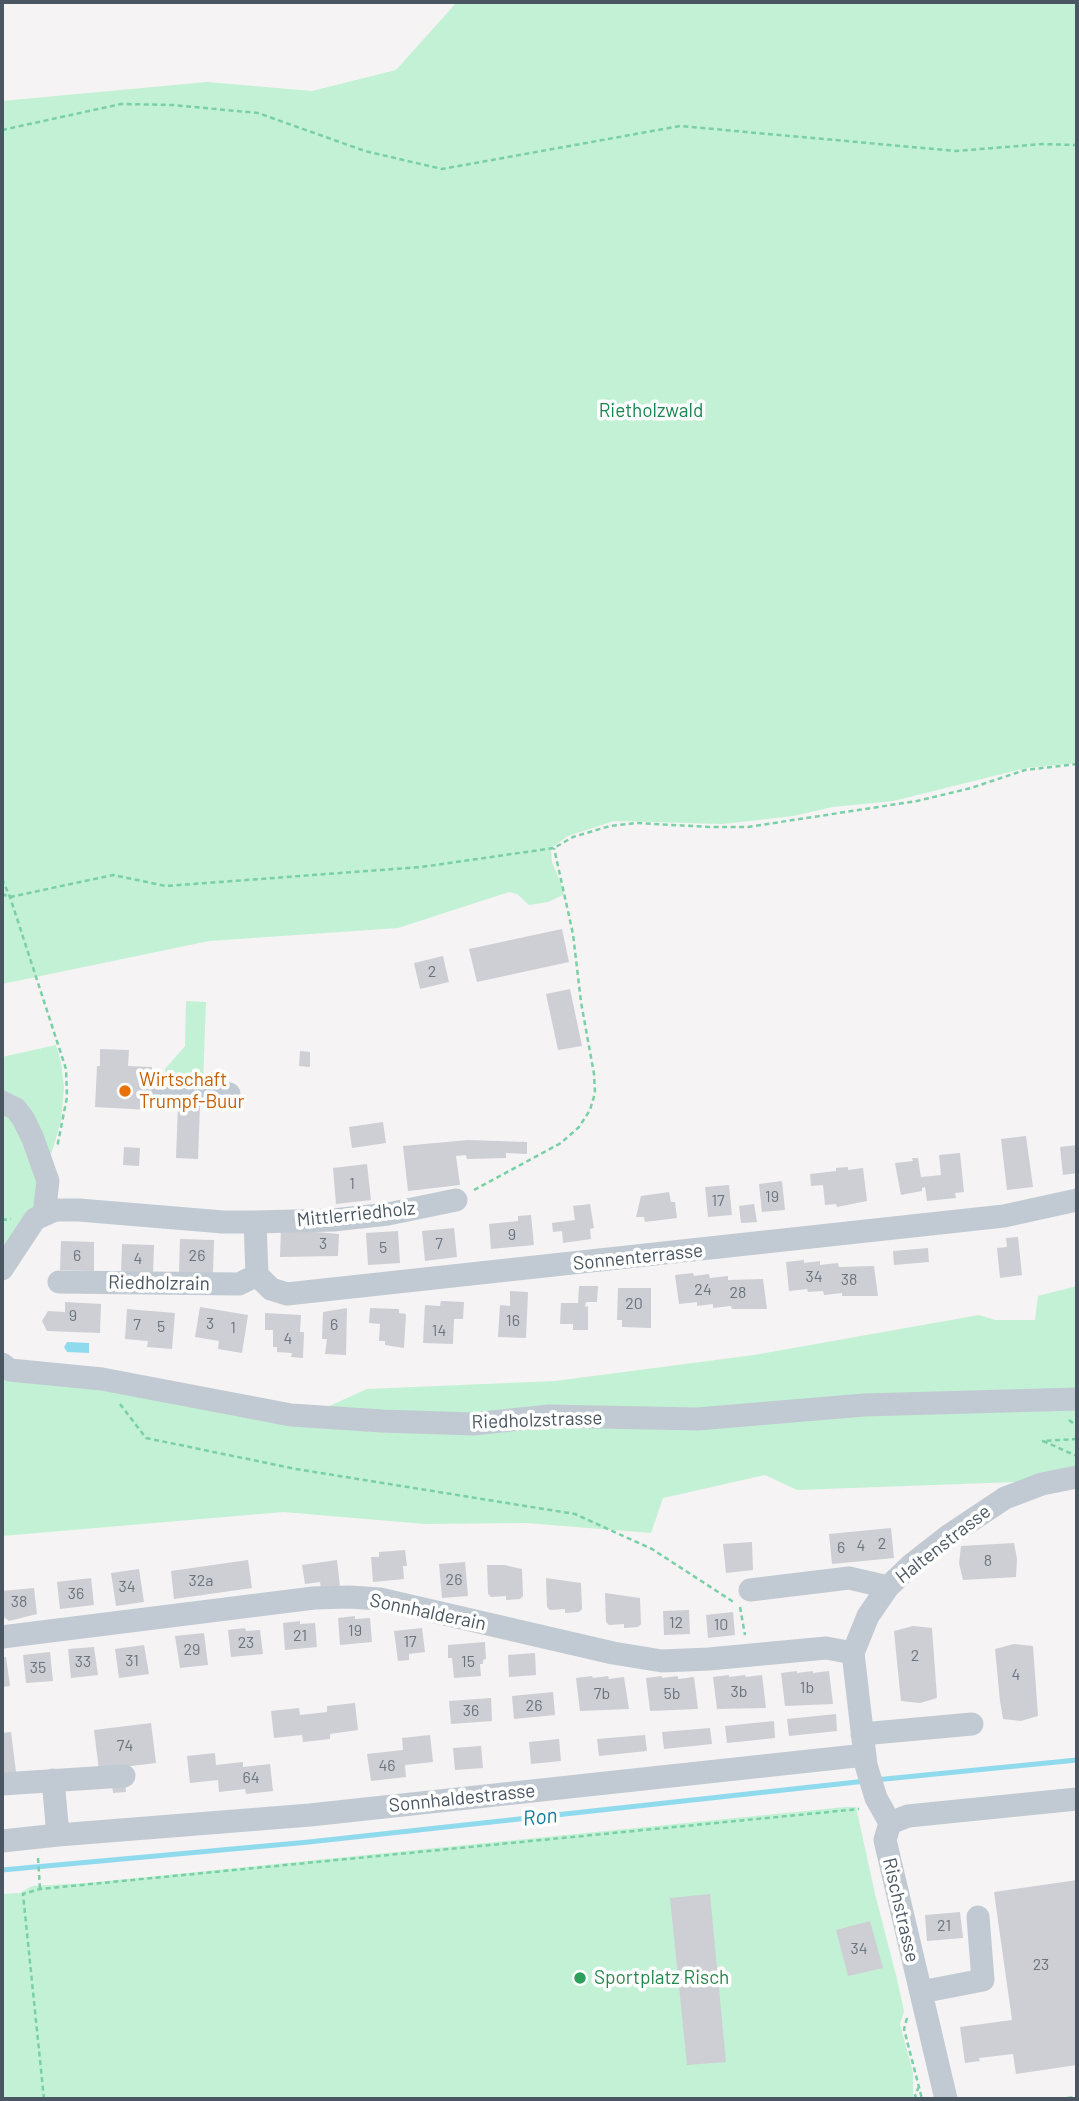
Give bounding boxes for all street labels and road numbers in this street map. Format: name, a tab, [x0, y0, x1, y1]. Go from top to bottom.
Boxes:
street label: Mittlerriedholz	[296, 1196, 416, 1232]
street label: Sonnenterrasse	[572, 1239, 704, 1275]
street label: Riedholzrain	[108, 1271, 210, 1295]
street label: Riedholzstrasse	[471, 1406, 603, 1434]
street label: Haltenstrasse	[891, 1500, 995, 1588]
street label: Sonnhalderain	[368, 1589, 488, 1635]
street label: Sonnhaldestrasse	[388, 1779, 536, 1817]
street label: Rischstrasse	[878, 1856, 924, 1964]

